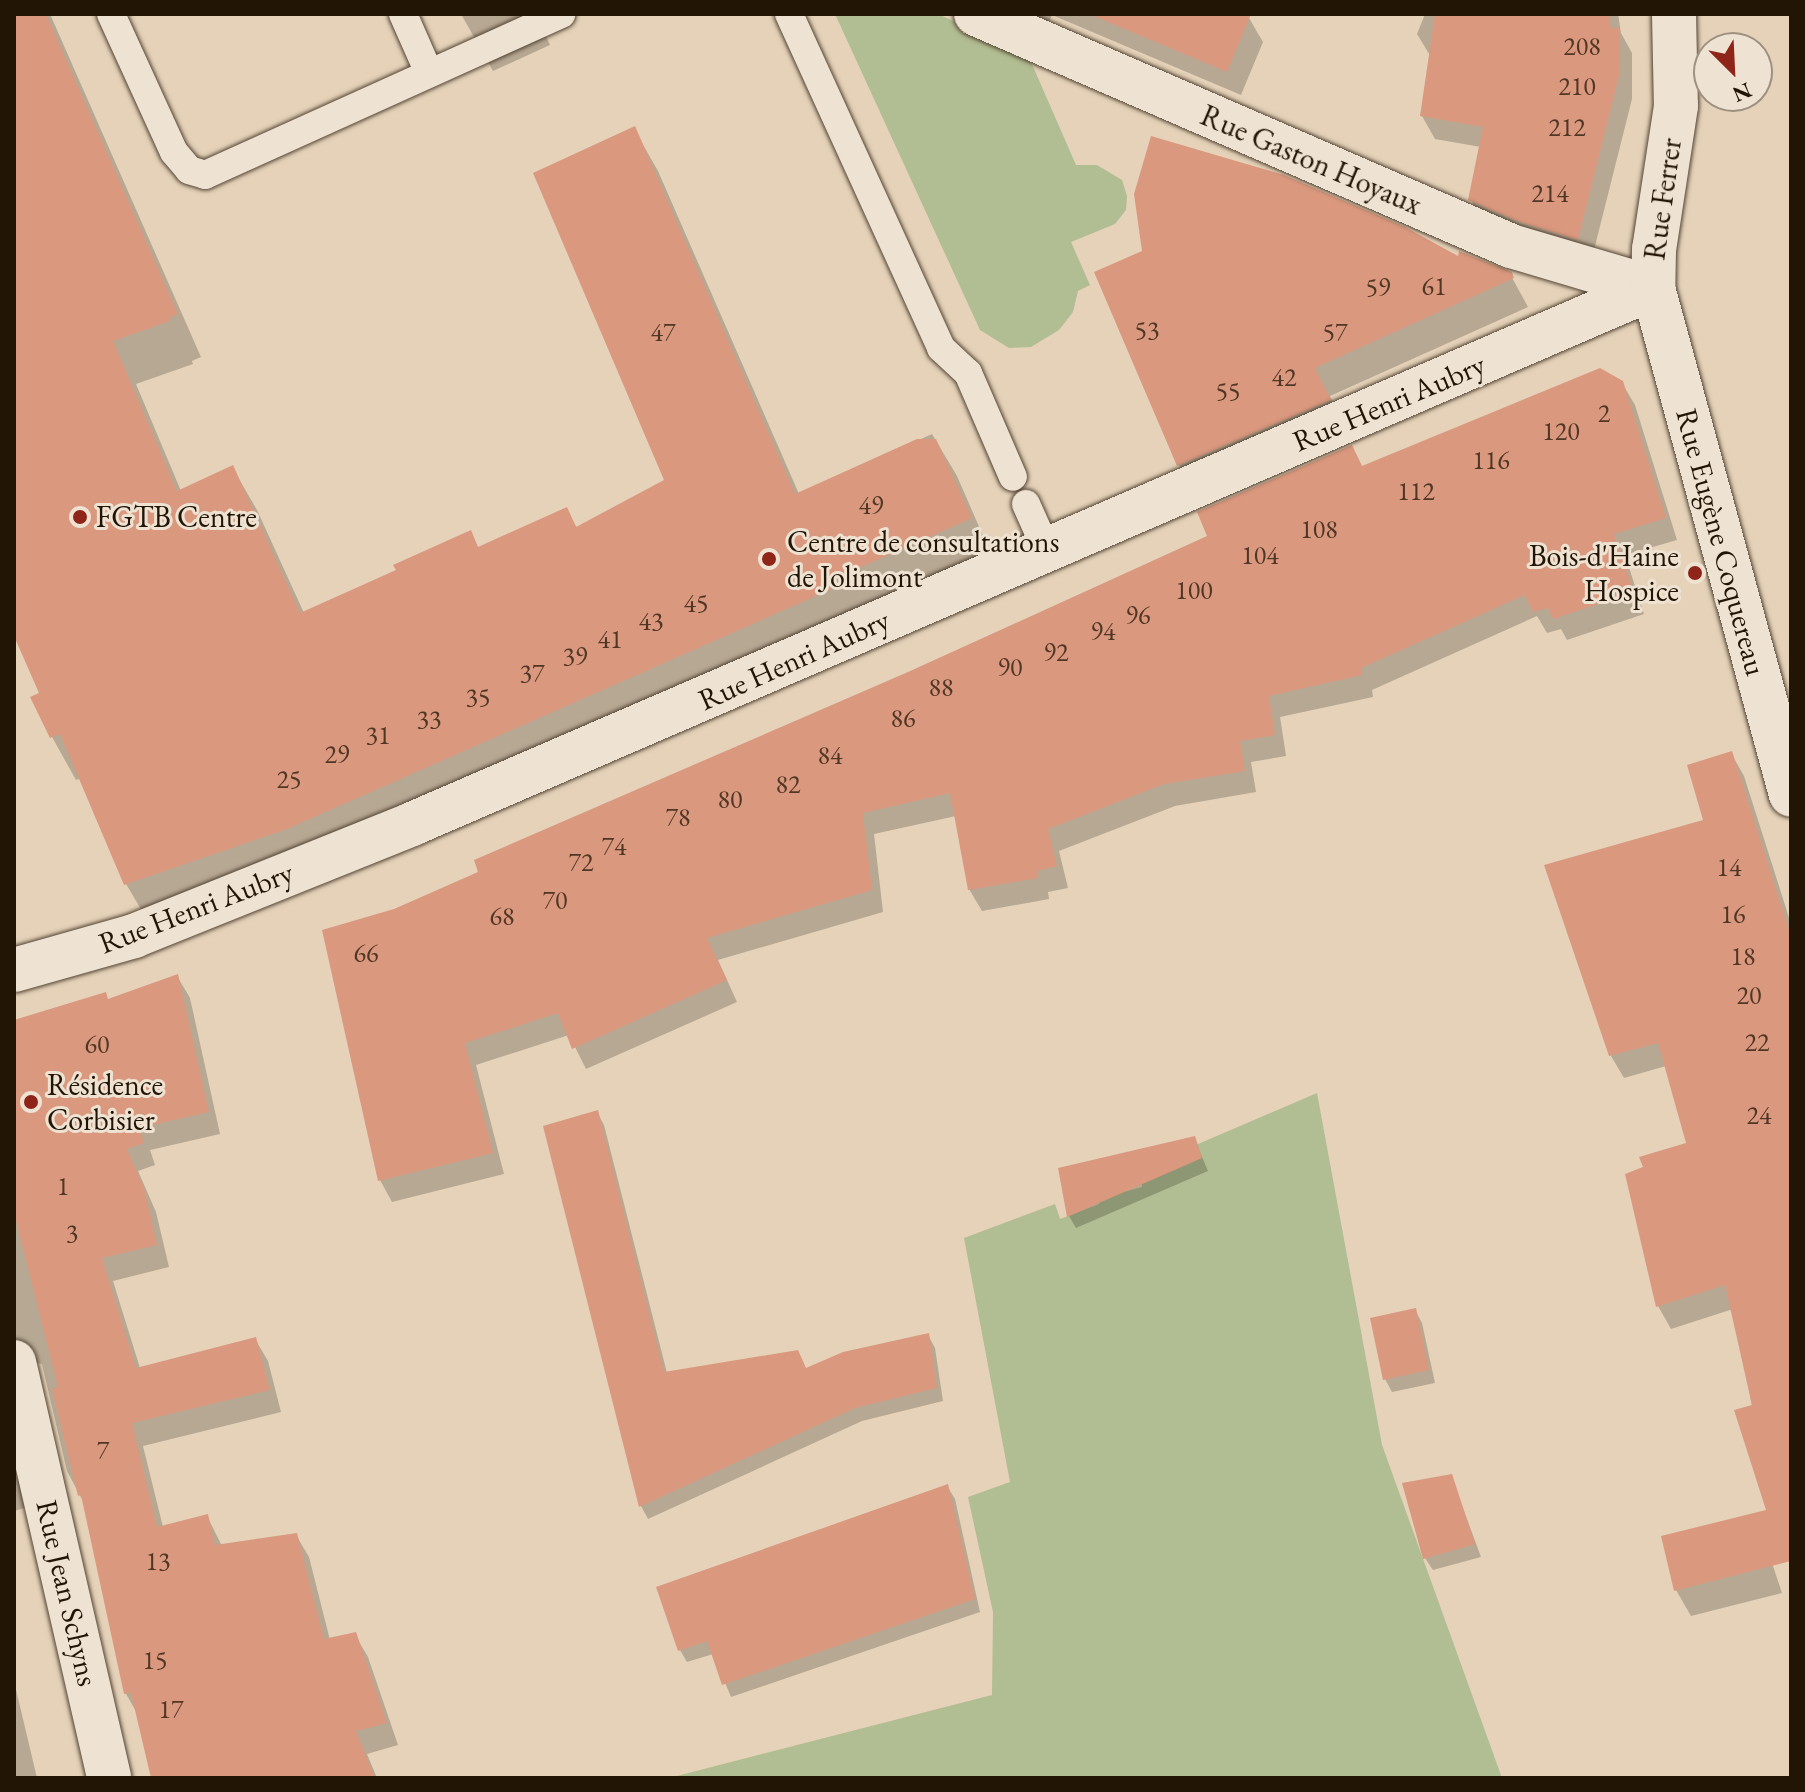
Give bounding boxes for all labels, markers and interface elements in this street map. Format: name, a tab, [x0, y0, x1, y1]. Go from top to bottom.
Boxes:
house number: 208	[1563, 31, 1601, 63]
north arrow	[1693, 32, 1773, 112]
house number: 210	[1558, 71, 1596, 103]
text: N	[1728, 76, 1756, 109]
street label: Rue Gaston Hoyaux	[1195, 97, 1427, 223]
house number: 212	[1548, 112, 1586, 144]
street label: Rue Ferrer	[1637, 136, 1689, 262]
house number: 214	[1531, 178, 1569, 210]
house number: 61	[1422, 271, 1446, 303]
house number: 59	[1366, 272, 1390, 304]
house number: 53	[1135, 315, 1159, 347]
house number: 47	[651, 317, 675, 349]
house number: 57	[1323, 317, 1347, 349]
street label: Rue Henri Aubry	[1287, 346, 1491, 460]
house number: 42	[1272, 362, 1296, 394]
house number: 55	[1216, 376, 1240, 408]
house number: 2	[1598, 398, 1610, 430]
street label: Rue Eugène Coquereau	[1668, 405, 1774, 679]
house number: 120	[1542, 416, 1580, 448]
house number: 116	[1472, 445, 1510, 477]
house number: 112	[1397, 476, 1435, 508]
house number: 49	[859, 490, 883, 522]
place label: FGTB Centre	[96, 499, 257, 535]
marker: FGTB Centre	[71, 508, 89, 526]
house number: 108	[1300, 514, 1338, 546]
place label: Centre de consultations de Jolimont	[787, 524, 1059, 594]
place label: Bois-d'Haine Hospice	[1529, 538, 1679, 608]
house number: 104	[1241, 540, 1279, 572]
marker: Centre de consultations de Jolimont	[758, 548, 780, 570]
marker: Bois-d'Haine Hospice	[1686, 564, 1704, 582]
house number: 100	[1175, 575, 1213, 607]
house number: 45	[684, 588, 708, 620]
house number: 96	[1126, 600, 1150, 632]
street label: Rue Henri Aubry	[693, 602, 895, 718]
house number: 43	[639, 606, 663, 638]
house number: 94	[1091, 616, 1115, 648]
house number: 41	[598, 624, 622, 656]
house number: 92	[1044, 637, 1068, 669]
house number: 39	[563, 641, 587, 673]
house number: 90	[998, 652, 1022, 684]
house number: 37	[520, 658, 544, 690]
house number: 88	[929, 672, 953, 704]
house number: 35	[466, 682, 490, 714]
house number: 86	[891, 703, 915, 735]
house number: 33	[417, 704, 441, 736]
house number: 31	[366, 720, 390, 752]
house number: 29	[325, 739, 349, 771]
house number: 84	[818, 740, 842, 772]
house number: 25	[277, 764, 301, 796]
house number: 82	[776, 769, 800, 801]
house number: 80	[718, 784, 742, 816]
house number: 78	[666, 802, 690, 834]
house number: 74	[602, 831, 626, 863]
house number: 72	[569, 847, 593, 879]
house number: 14	[1717, 852, 1741, 884]
street label: Rue Henri Aubry	[94, 854, 298, 962]
house number: 70	[543, 885, 567, 917]
house number: 16	[1721, 899, 1745, 931]
house number: 68	[490, 901, 514, 933]
house number: 66	[354, 938, 378, 970]
house number: 18	[1731, 941, 1755, 973]
house number: 20	[1737, 980, 1761, 1012]
house number: 22	[1745, 1027, 1769, 1059]
house number: 60	[85, 1029, 109, 1061]
place label: Résidence Corbisier	[47, 1067, 163, 1138]
marker: Résidence Corbisier	[22, 1093, 40, 1111]
house number: 24	[1747, 1100, 1771, 1132]
house number: 1	[57, 1171, 69, 1203]
house number: 3	[66, 1218, 78, 1250]
house number: 7	[97, 1435, 109, 1467]
street label: Rue Jean Schyns	[28, 1497, 106, 1689]
house number: 13	[146, 1546, 170, 1578]
house number: 15	[143, 1645, 167, 1677]
house number: 17	[159, 1694, 183, 1726]

